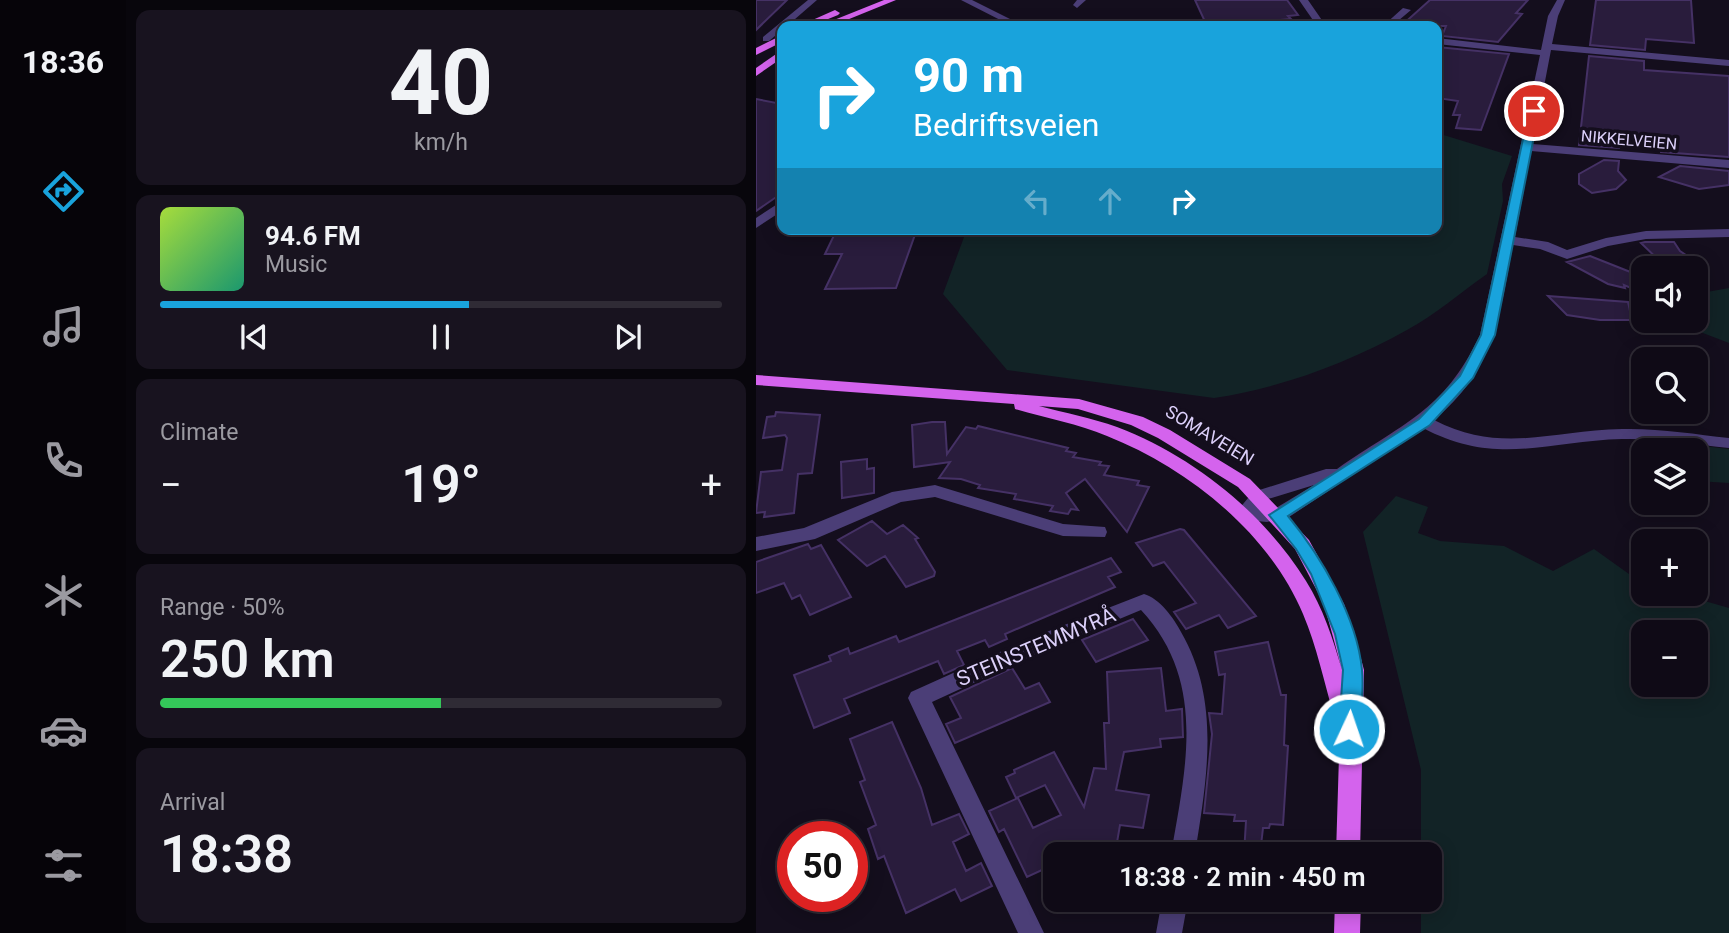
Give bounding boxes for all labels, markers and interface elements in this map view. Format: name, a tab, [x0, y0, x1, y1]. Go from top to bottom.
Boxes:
text: 40	[389, 30, 493, 136]
text: 18:36	[22, 43, 104, 81]
text: 90 m	[913, 47, 1024, 104]
icon: right	[798, 49, 889, 140]
pin	[1504, 81, 1564, 141]
icon: arrive	[1515, 92, 1553, 130]
text: Bedriftsveien	[913, 106, 1099, 144]
street label: NIKKELVEIEN	[1580, 126, 1678, 154]
text: km/h	[414, 129, 468, 156]
icon: directions	[39, 167, 88, 216]
icon: left	[1018, 182, 1056, 220]
icon: ahead	[1091, 182, 1129, 220]
icon: right	[1164, 182, 1202, 220]
text: 94.6 FM	[265, 221, 361, 251]
text: Music	[265, 251, 327, 278]
map controls	[1631, 256, 1708, 697]
button: sound	[1631, 256, 1708, 333]
icon: music	[39, 302, 88, 351]
icon: previous	[235, 318, 273, 356]
icon: pause	[422, 318, 460, 356]
icon: next	[609, 318, 647, 356]
button: search	[1631, 347, 1708, 424]
street label: SOMAVEIEN	[1162, 400, 1258, 470]
text: Climate	[160, 419, 239, 446]
icon: phone	[39, 436, 88, 485]
button: layers	[1631, 438, 1708, 515]
text: 19°	[401, 454, 481, 515]
text: −	[160, 463, 182, 507]
text: +	[700, 463, 722, 507]
button: +	[1631, 529, 1708, 606]
icon: climate	[39, 571, 88, 620]
text: Range · 50%	[160, 594, 285, 621]
street label: STEINSTEMMYRÅ	[953, 603, 1119, 691]
button: −	[1631, 620, 1708, 697]
text: 250 km	[160, 629, 335, 690]
position arrow	[1312, 692, 1386, 766]
icon: car	[39, 706, 88, 755]
text: Arrival	[160, 789, 225, 816]
speed limit sign: 50	[777, 821, 868, 912]
text: 18:38	[160, 824, 293, 885]
icon: filters	[39, 841, 88, 890]
text: 18:38 · 2 min · 450 m	[1119, 862, 1366, 892]

